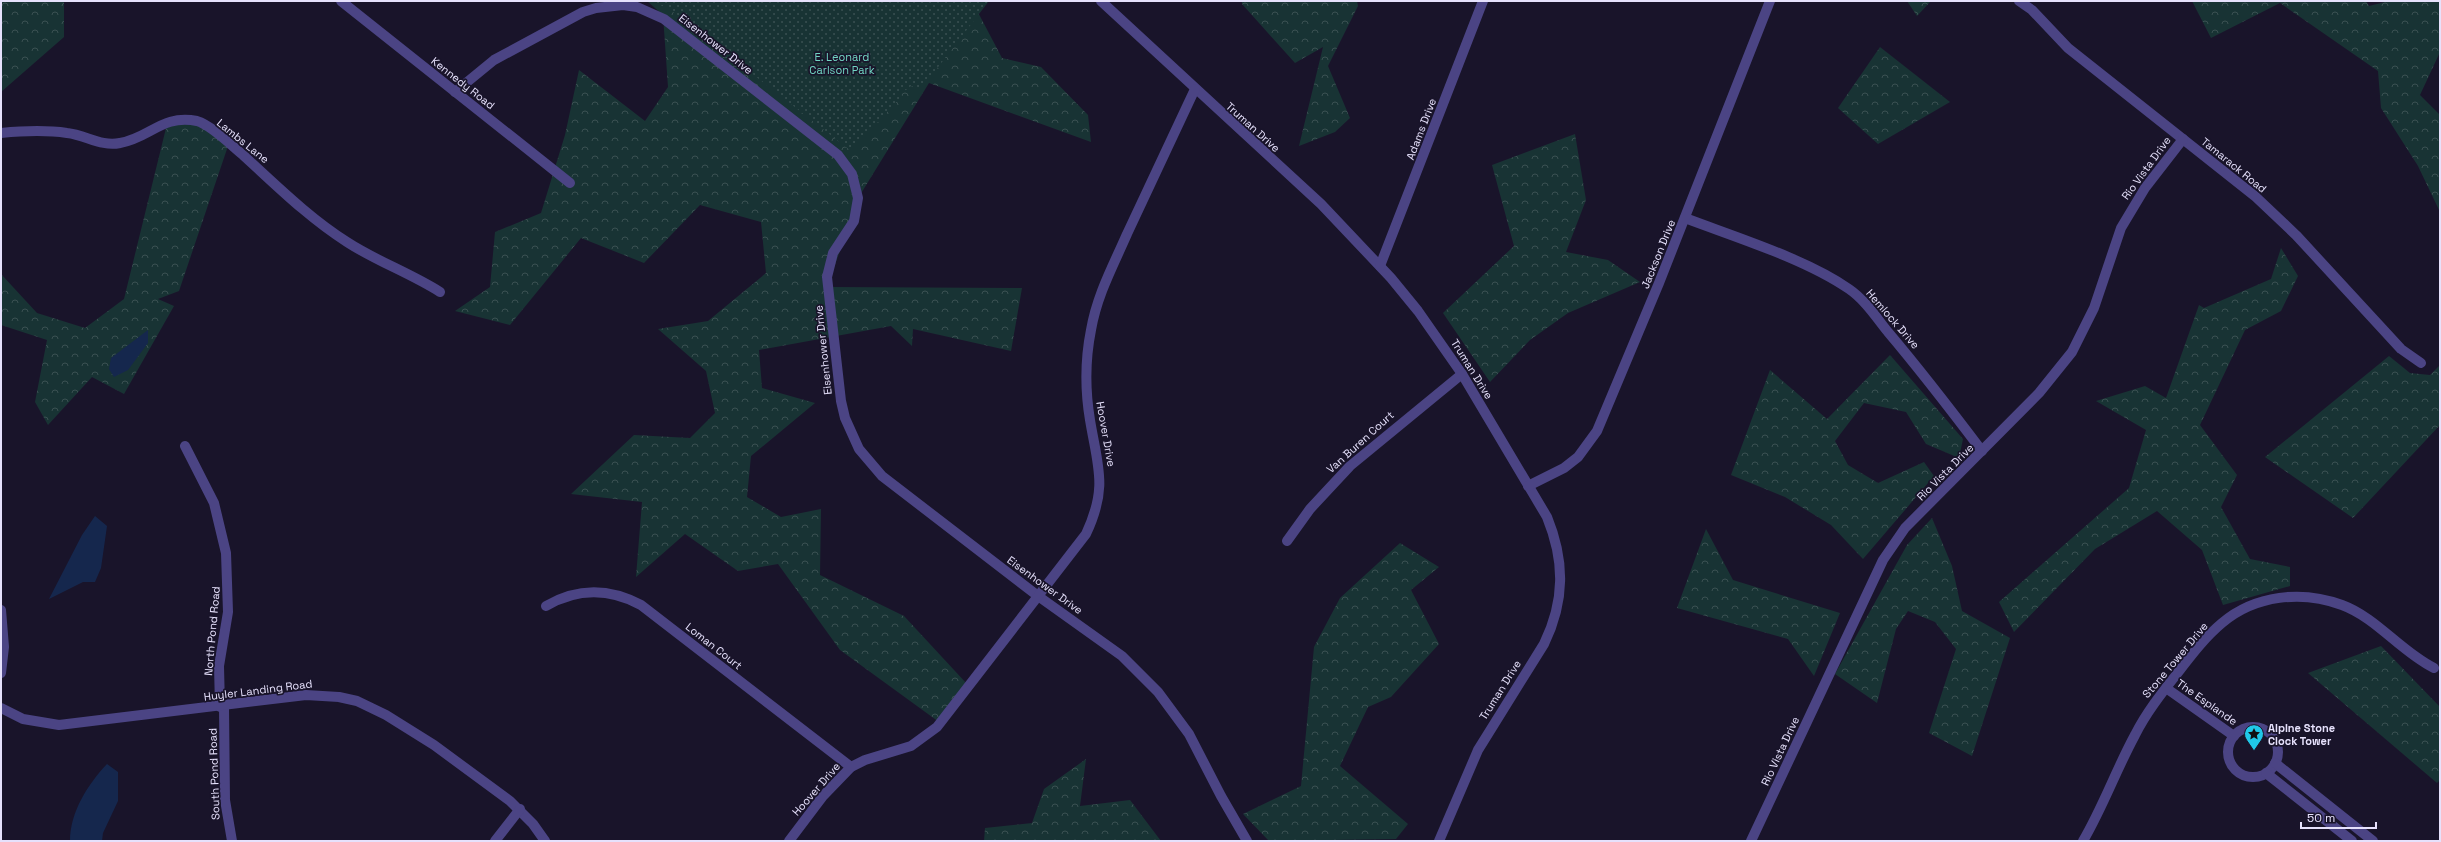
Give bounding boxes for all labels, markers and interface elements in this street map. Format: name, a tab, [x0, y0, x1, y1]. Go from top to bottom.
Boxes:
street label: Eisenhower Drive	[676, 11, 756, 77]
park label: E. Leonard Carlson Park	[809, 50, 875, 77]
street label: Kennedy Road	[428, 54, 498, 112]
street label: Adams Drive	[1403, 96, 1439, 162]
street label: Truman Drive	[1223, 99, 1283, 155]
street label: Lambs Lane	[214, 116, 272, 166]
street label: Rio Vista Drive	[2118, 134, 2174, 202]
street label: Tamarack Road	[2198, 134, 2270, 196]
street label: Jackson Drive	[1638, 217, 1678, 291]
street label: Hemlock Drive	[1863, 286, 1923, 352]
street label: Eisenhower Drive	[811, 305, 835, 395]
street label: Truman Drive	[1448, 336, 1496, 402]
street label: Hoover Drive	[1093, 400, 1119, 468]
street label: Van Buren Court	[1323, 408, 1397, 476]
street label: Rio Vista Drive	[1914, 441, 1976, 503]
street label: Eisenhower Drive	[1005, 553, 1085, 617]
street label: North Pond Road	[201, 586, 223, 676]
street label: Stone Tower Drive	[2139, 619, 2211, 701]
street label: Loman Court	[683, 620, 745, 672]
street label: Truman Drive	[1476, 657, 1524, 723]
street label: Huyler Landing Road	[203, 676, 313, 704]
street label: The Esplande	[2174, 676, 2240, 728]
street label: Rio Vista Drive	[1758, 714, 1802, 788]
place label: Alpine Stone Clock Tower	[2268, 721, 2335, 748]
place icon: Alpine Stone Clock Tower	[2243, 723, 2265, 751]
street label: South Pond Road	[205, 728, 223, 820]
street label: Hoover Drive	[789, 759, 843, 819]
scale bar	[2301, 804, 2376, 830]
text: 50 m	[2307, 810, 2335, 826]

